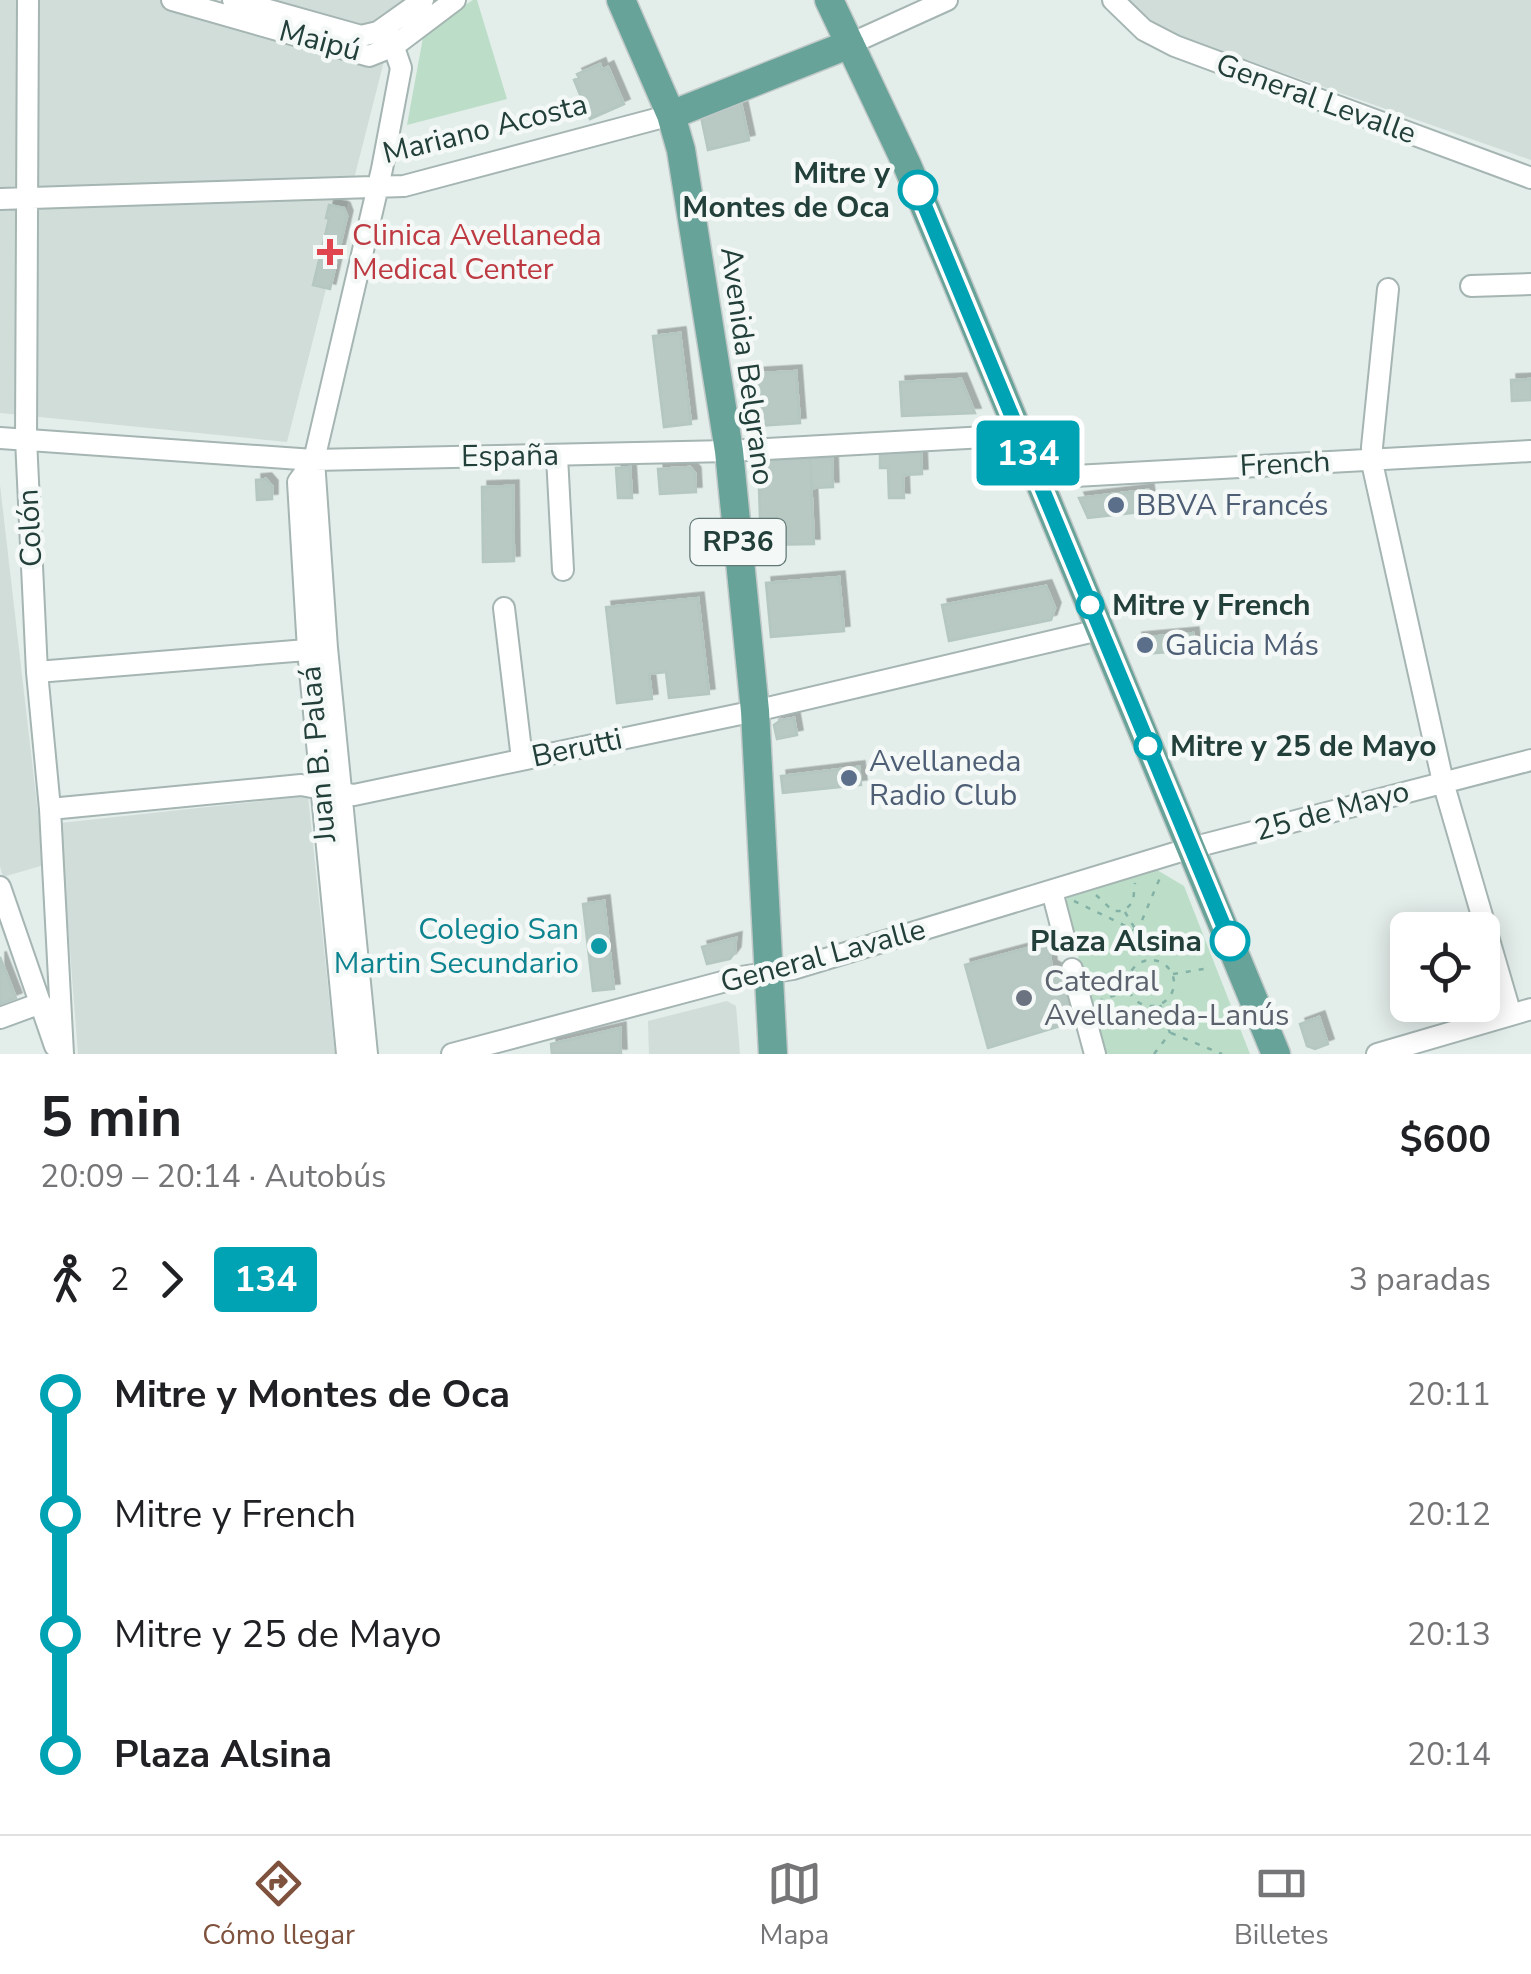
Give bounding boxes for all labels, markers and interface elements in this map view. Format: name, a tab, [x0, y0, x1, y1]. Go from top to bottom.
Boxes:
street label: Maipú	[275, 10, 365, 72]
street label: General Levalle	[1210, 44, 1422, 154]
street label: Mariano Acosta	[379, 84, 591, 174]
place label: Mitre y Montes de Oca	[682, 153, 890, 228]
marker: Mitre y Montes de Oca	[899, 171, 937, 209]
place label: Clinica Avellaneda Medical Center	[352, 215, 602, 290]
marker: Clinica Avellaneda Medical Center	[317, 239, 343, 265]
street label: Avenida Belgrano	[710, 244, 784, 488]
line badge: 134	[970, 420, 1086, 486]
text: 134	[996, 430, 1060, 477]
street label: España	[461, 435, 559, 477]
street label: French	[1239, 441, 1331, 487]
place label: BBVA Francés	[1136, 485, 1329, 526]
street label: Colón	[7, 488, 53, 568]
marker: BBVA Francés	[1105, 494, 1127, 516]
road number: RP36	[690, 519, 786, 565]
place label: Mitre y French	[1112, 585, 1311, 626]
marker: Mitre y French	[1077, 592, 1103, 618]
place label: Galicia Más	[1165, 625, 1319, 666]
marker: Galicia Más	[1134, 634, 1156, 656]
street label: Juan B. Palaá	[290, 664, 346, 845]
street label: Berutti	[528, 718, 626, 778]
place label: Mitre y 25 de Mayo	[1170, 726, 1437, 767]
marker: Mitre y 25 de Mayo	[1135, 733, 1161, 759]
place label: Avellaneda Radio Club	[869, 741, 1021, 816]
marker: Avellaneda Radio Club	[838, 767, 860, 789]
street label: 25 de Mayo	[1250, 771, 1414, 851]
place label: Colegio San Martin Secundario	[334, 909, 579, 984]
street label: General Lavalle	[716, 909, 930, 1003]
map controls	[1390, 912, 1500, 1022]
button: locate	[1390, 912, 1500, 1022]
place label: Plaza Alsina	[1030, 921, 1202, 962]
marker: Plaza Alsina	[1211, 922, 1249, 960]
marker: Colegio San Martin Secundario	[588, 935, 610, 957]
place label: Catedral Avellaneda-Lanús	[1044, 961, 1290, 1036]
marker: Catedral Avellaneda-Lanús	[1013, 987, 1035, 1009]
text: 5 min	[40, 1080, 182, 1155]
text: $600	[1400, 1114, 1491, 1165]
text: 20:09 – 20:14 · Autobús	[40, 1155, 387, 1198]
icon: walk	[40, 1252, 95, 1307]
icon: forward	[144, 1252, 199, 1307]
text: 134	[234, 1256, 297, 1303]
text: 2	[110, 1258, 129, 1301]
text: 3 paradas	[1349, 1258, 1491, 1301]
text: Mitre y Montes de Oca	[114, 1369, 510, 1420]
text: 20:11	[1407, 1373, 1491, 1416]
text: Mitre y French	[114, 1489, 356, 1540]
text: 20:12	[1407, 1493, 1491, 1536]
text: Mitre y 25 de Mayo	[114, 1609, 442, 1660]
text: 20:13	[1407, 1613, 1491, 1656]
text: Plaza Alsina	[114, 1729, 332, 1780]
text: 20:14	[1407, 1733, 1491, 1776]
tab: Cómo llegar	[202, 1856, 355, 1954]
tab: Mapa	[760, 1856, 829, 1954]
tab: Billetes	[1234, 1856, 1329, 1954]

